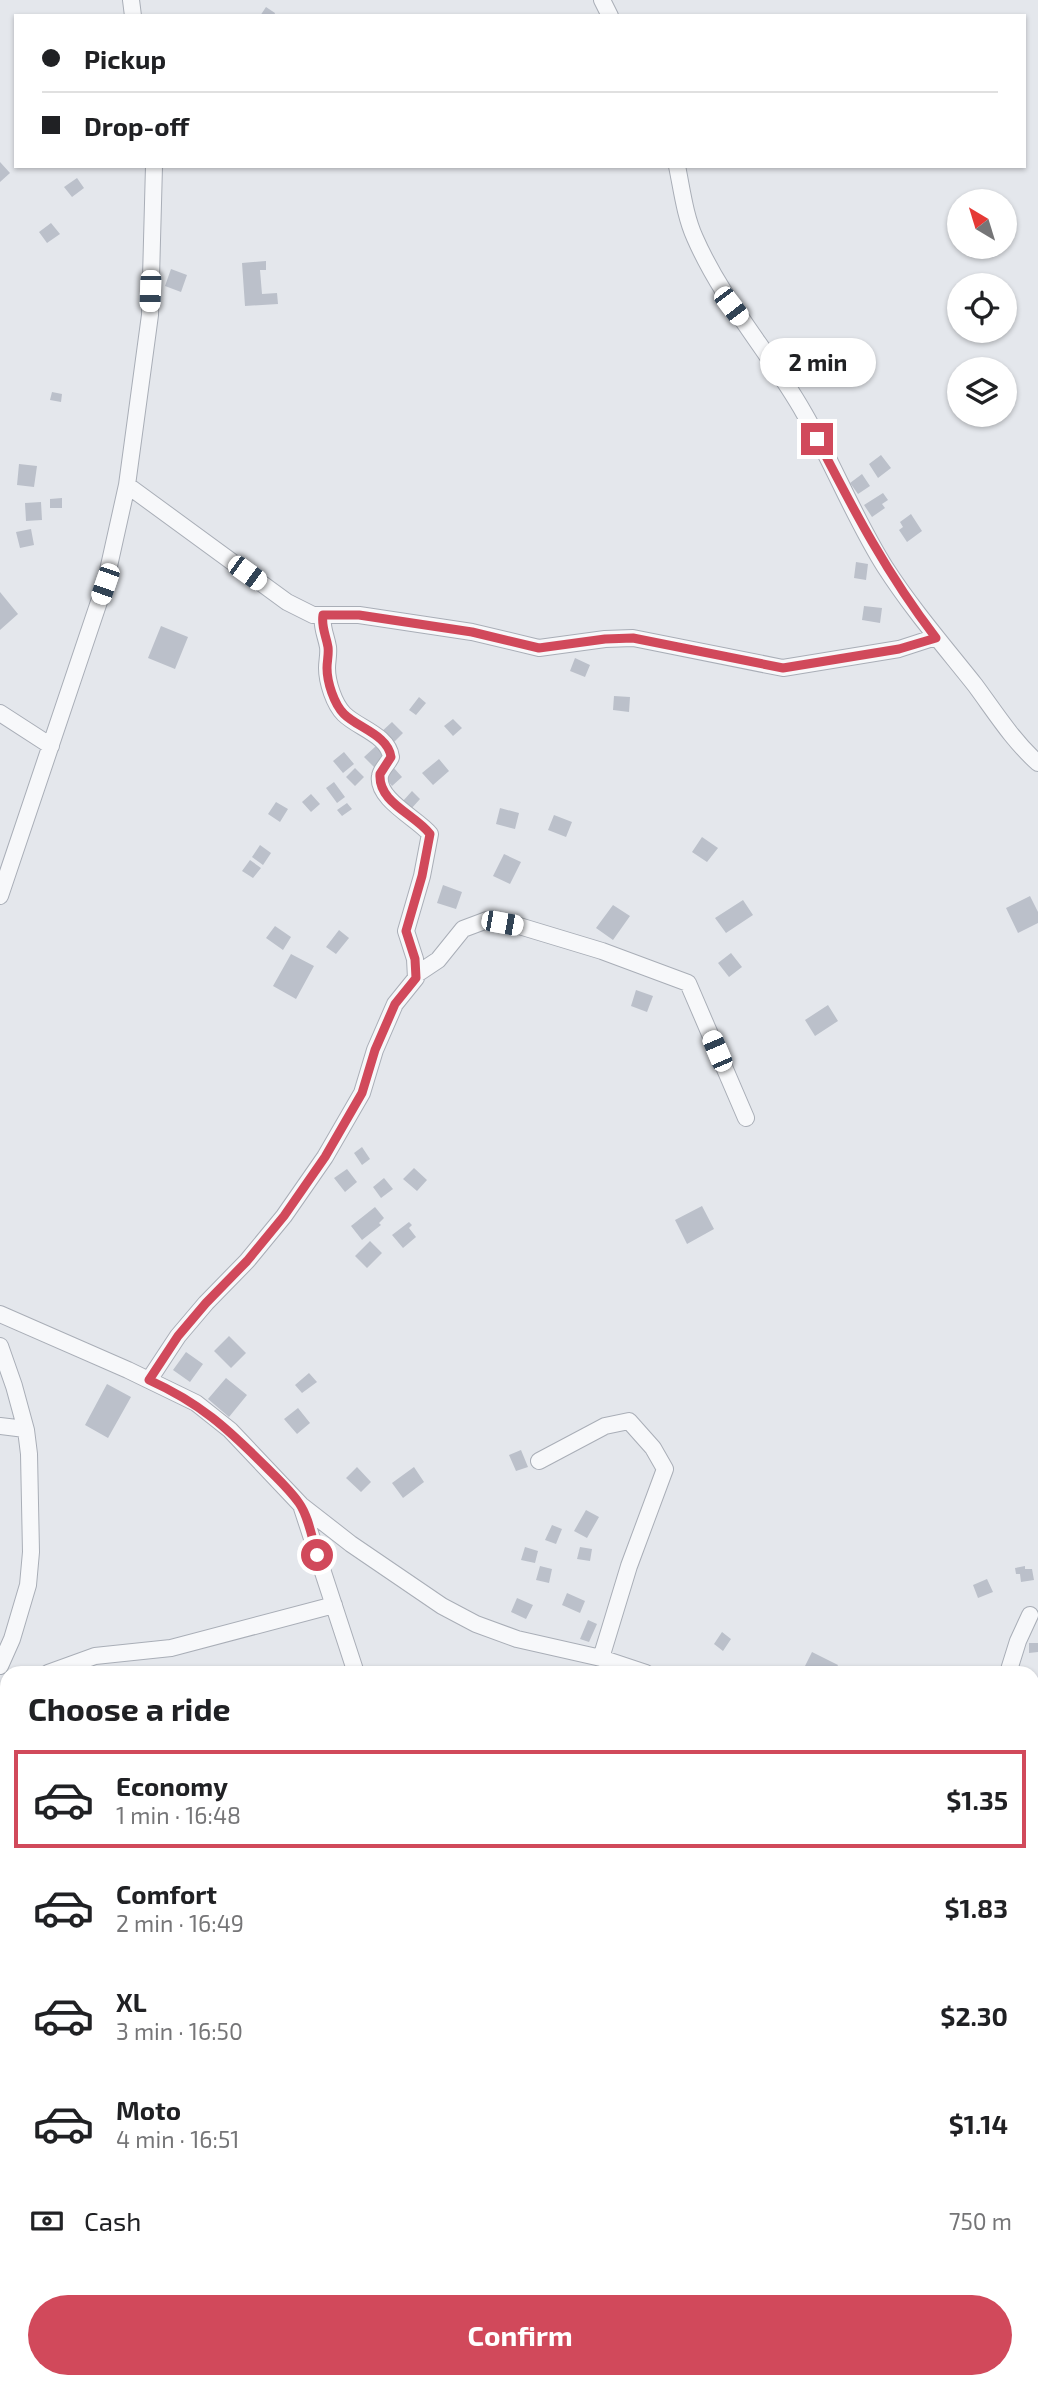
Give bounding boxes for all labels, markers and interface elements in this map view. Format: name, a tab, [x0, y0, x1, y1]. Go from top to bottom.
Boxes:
text: Pickup	[84, 43, 166, 74]
text: Drop-off	[84, 110, 189, 141]
north arrow	[947, 189, 1017, 259]
map controls	[947, 189, 1017, 427]
car	[139, 270, 162, 312]
button: locate	[947, 273, 1017, 343]
car	[710, 283, 753, 329]
callout: 2 min	[759, 338, 875, 386]
text: 2 min	[789, 348, 847, 376]
button: layers	[947, 357, 1017, 427]
route end	[801, 423, 833, 455]
car	[224, 552, 271, 594]
car	[89, 561, 122, 607]
car	[480, 909, 525, 937]
car	[700, 1028, 735, 1074]
route start	[301, 1539, 333, 1571]
text: Choose a ride	[28, 1689, 231, 1727]
icon: car	[32, 1768, 95, 1831]
text: Economy	[116, 1770, 228, 1801]
text: $1.35	[946, 1784, 1008, 1815]
text: 1 min · 16:48	[116, 1801, 241, 1829]
icon: car	[32, 1876, 95, 1939]
text: Comfort	[116, 1878, 217, 1909]
text: $1.83	[944, 1892, 1008, 1923]
text: 2 min · 16:49	[116, 1909, 244, 1937]
icon: car	[32, 1984, 95, 2047]
text: XL	[116, 1986, 147, 2017]
text: $2.30	[940, 2000, 1008, 2031]
text: 3 min · 16:50	[116, 2017, 243, 2045]
icon: car	[32, 2092, 95, 2155]
text: Moto	[116, 2094, 181, 2125]
text: $1.14	[949, 2108, 1008, 2139]
text: 4 min · 16:51	[116, 2125, 239, 2153]
icon: cash	[28, 2202, 66, 2240]
text: Cash	[84, 2205, 141, 2236]
text: 750 m	[949, 2207, 1012, 2235]
button: Confirm	[28, 2295, 1012, 2375]

